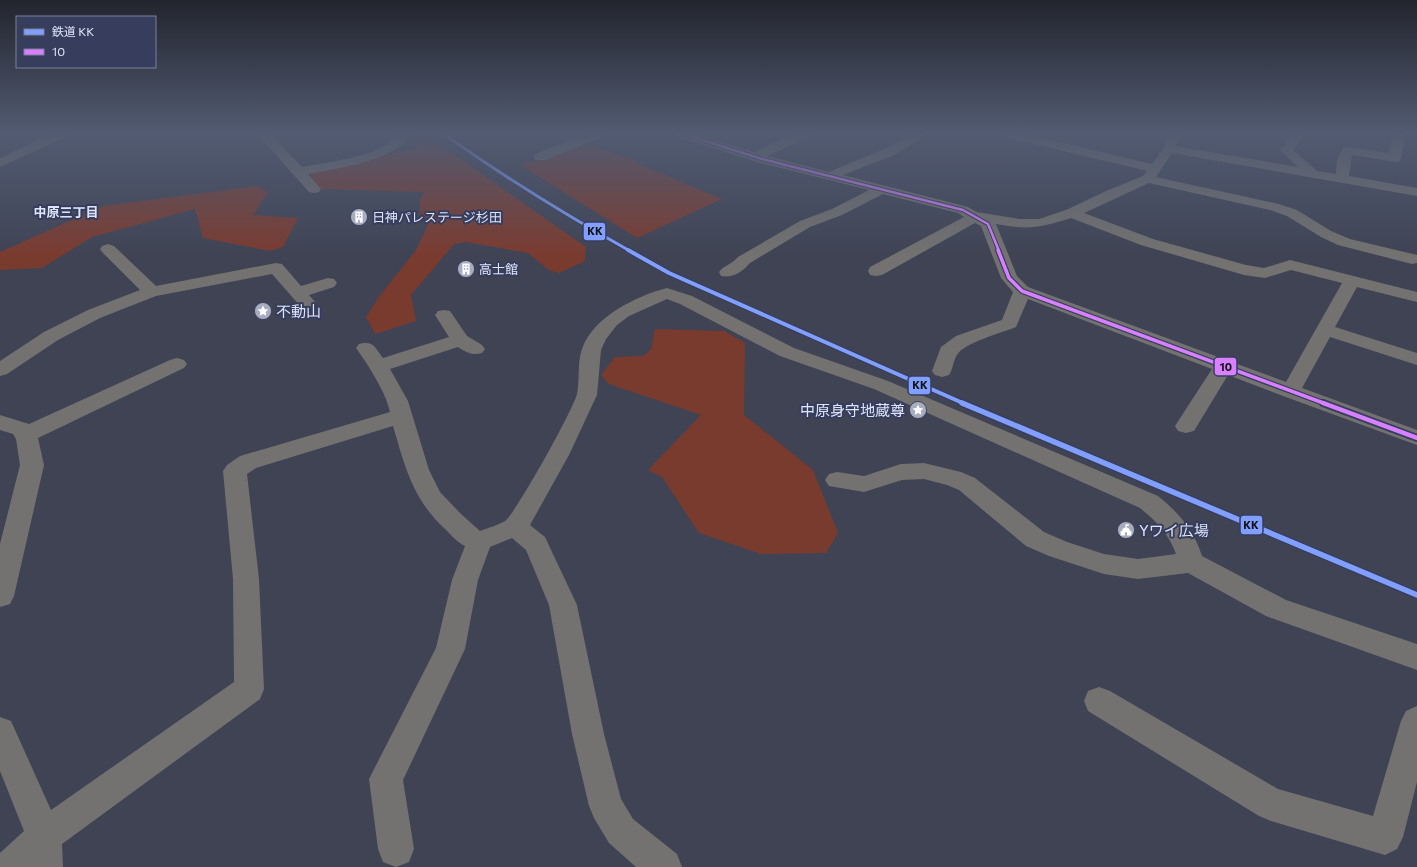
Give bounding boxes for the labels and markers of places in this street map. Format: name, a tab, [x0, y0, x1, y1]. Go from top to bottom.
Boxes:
building icon: 日神パレステージ杉田	[349, 207, 369, 227]
place label: 日神パレステージ杉田	[372, 209, 502, 225]
building icon: 高士館	[456, 259, 476, 279]
place label: 高士館	[479, 261, 518, 277]
place icon: 不動山	[253, 301, 273, 321]
place label: 不動山	[276, 302, 321, 320]
place icon: 中原身守地蔵尊	[908, 400, 928, 420]
place label: 中原身守地蔵尊	[800, 401, 905, 419]
public building icon: Yワイ広場	[1116, 520, 1136, 540]
place label: Yワイ広場	[1139, 521, 1209, 539]

